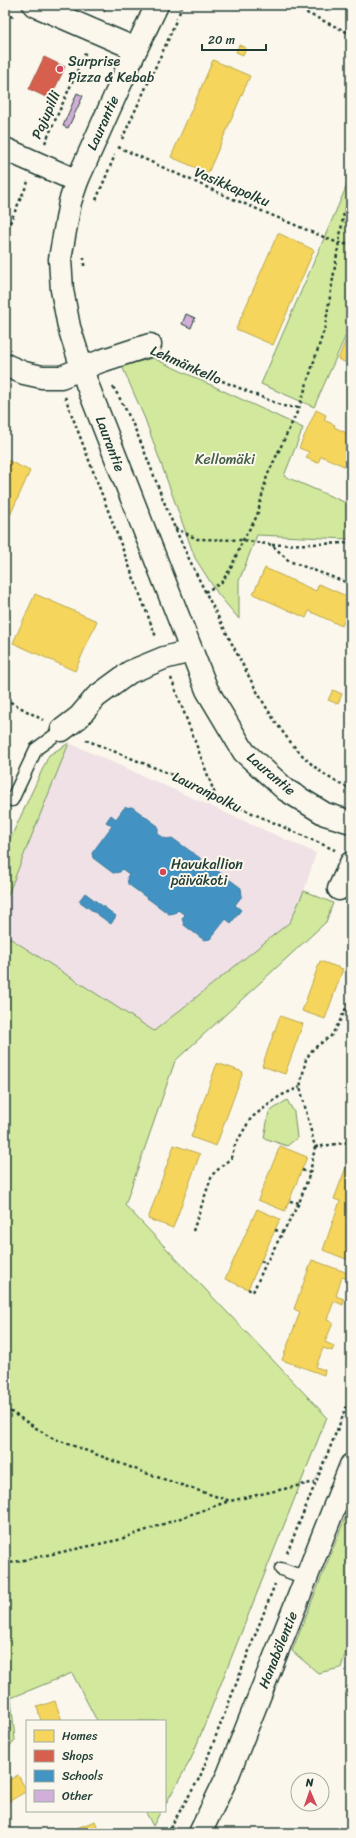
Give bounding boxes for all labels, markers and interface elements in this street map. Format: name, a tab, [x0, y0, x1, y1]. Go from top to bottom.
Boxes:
scale bar	[202, 26, 266, 52]
text: 20 m	[208, 29, 235, 51]
place label: Surprise Pizza & Kebab	[68, 49, 155, 90]
marker: Surprise Pizza & Kebab	[55, 64, 65, 74]
street label: Pajupilli	[24, 86, 68, 143]
street label: Laurantie	[80, 91, 126, 155]
street label: Vasikkapolku	[190, 160, 274, 214]
street label: Lehmänkello	[146, 338, 226, 392]
street label: Laurantie	[88, 412, 132, 476]
park label: Kellomäki	[195, 447, 256, 472]
street label: Laurantie	[241, 746, 301, 802]
street label: Lauranpolku	[168, 764, 247, 820]
place label: Havukallion päiväkoti	[170, 852, 243, 893]
marker: Havukallion päiväkoti	[158, 867, 168, 877]
street label: Hanabölentie	[251, 1607, 305, 1693]
legend	[26, 1720, 166, 1812]
text: Homes	[62, 1725, 98, 1747]
text: Shops	[62, 1745, 93, 1767]
text: Schools	[62, 1765, 103, 1787]
north arrow	[290, 1772, 330, 1812]
text: N	[305, 1773, 314, 1792]
text: Other	[62, 1785, 93, 1807]

